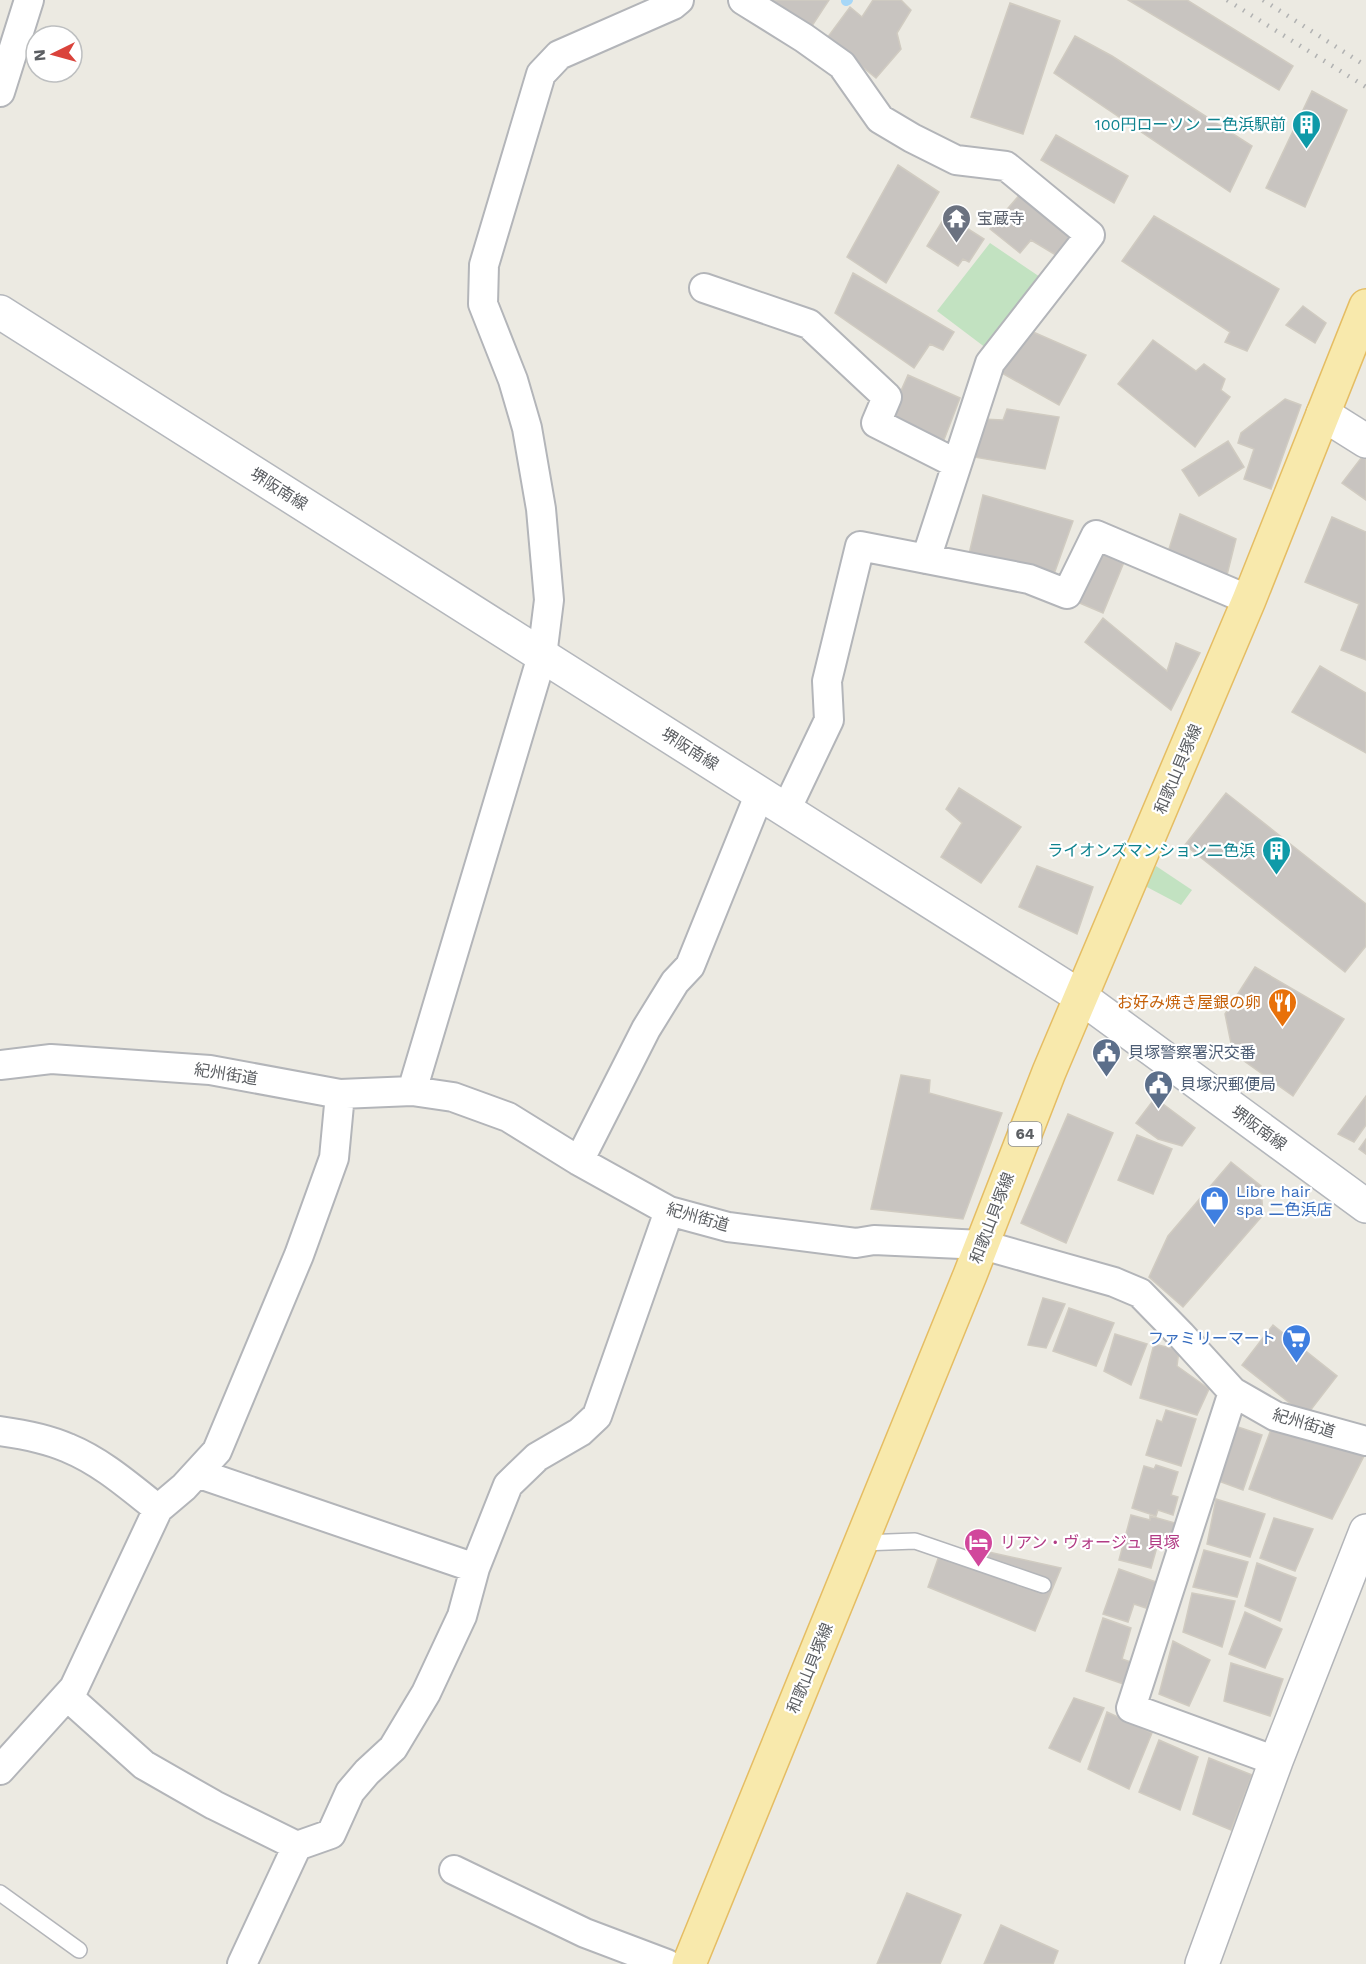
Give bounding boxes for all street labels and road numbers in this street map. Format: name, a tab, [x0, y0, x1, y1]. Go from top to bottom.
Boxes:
street label: 堺阪南線	[247, 464, 311, 514]
street label: 和歌山貝塚線	[1150, 721, 1206, 817]
street label: 堺阪南線	[658, 724, 722, 774]
street label: 紀州街道	[193, 1060, 259, 1088]
street label: 堺阪南線	[1228, 1102, 1290, 1154]
road number: 64	[1008, 1122, 1042, 1146]
street label: 和歌山貝塚線	[966, 1170, 1018, 1266]
street label: 紀州街道	[665, 1199, 731, 1235]
street label: 紀州街道	[1271, 1405, 1337, 1441]
street label: 和歌山貝塚線	[783, 1620, 837, 1716]

